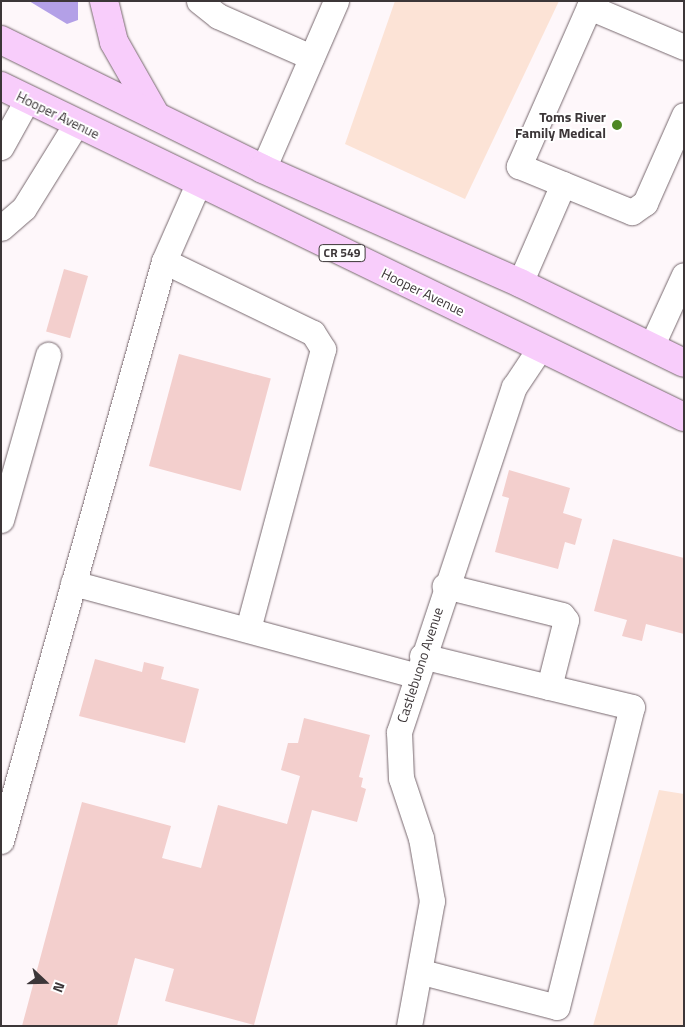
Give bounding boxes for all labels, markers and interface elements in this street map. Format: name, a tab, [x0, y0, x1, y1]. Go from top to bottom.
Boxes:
street label: Hooper Avenue	[14, 88, 102, 142]
place label: Toms River Family Medical	[515, 109, 606, 142]
marker: Toms River Family Medical	[610, 118, 624, 132]
road number: CR 549	[318, 244, 366, 262]
street label: Hooper Avenue	[379, 265, 467, 319]
street label: Castlebuono Avenue	[393, 605, 447, 725]
north arrow	[20, 957, 70, 1007]
text: N	[48, 979, 71, 996]

